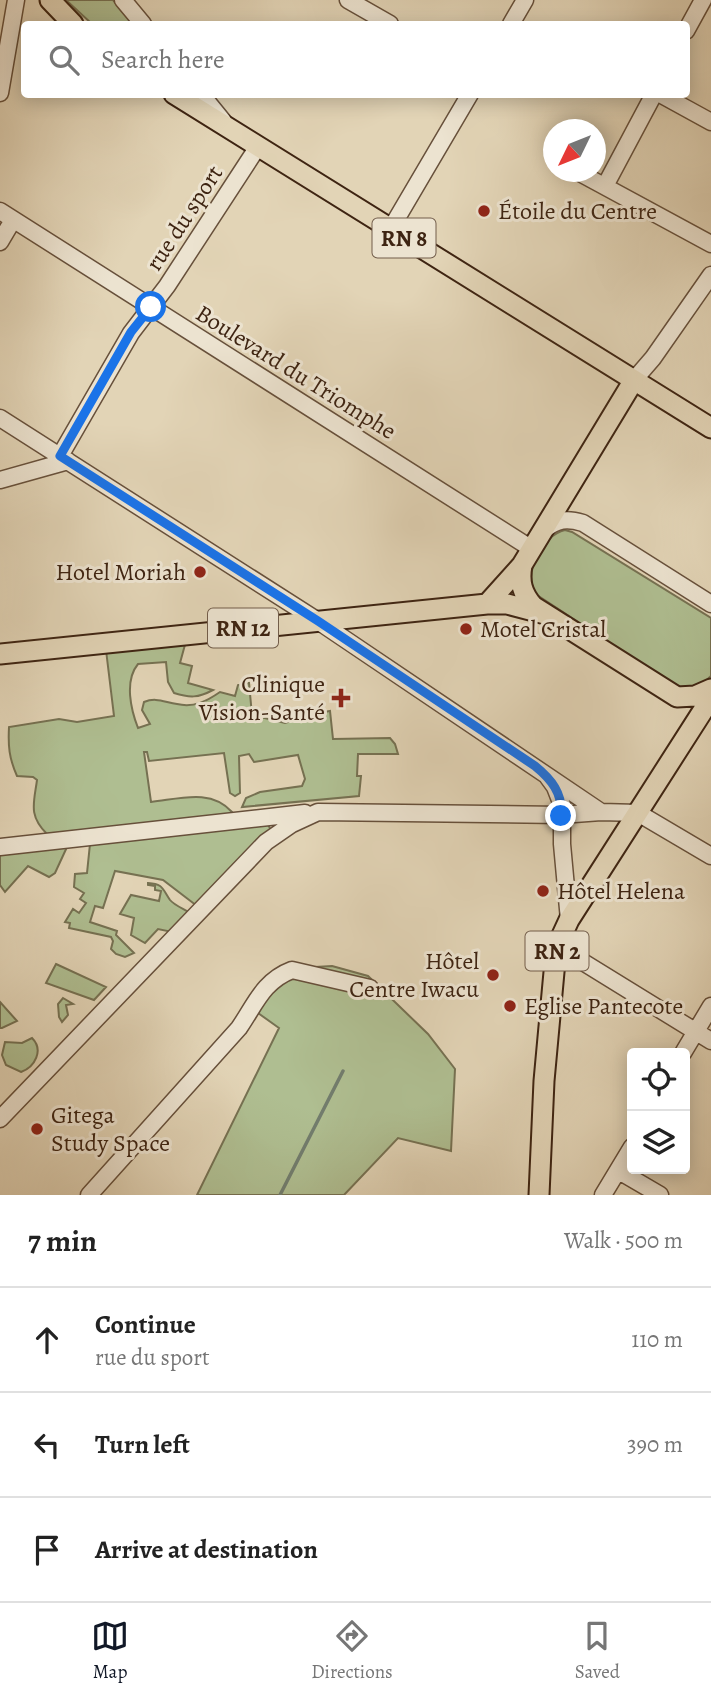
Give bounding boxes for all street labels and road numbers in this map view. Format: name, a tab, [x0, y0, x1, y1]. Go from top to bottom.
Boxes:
street label: rue du sport	[138, 159, 230, 277]
road number: RN 8	[372, 218, 436, 258]
street label: Boulevard du Triomphe	[190, 297, 402, 447]
road number: RN 12	[208, 608, 278, 648]
road number: RN 2	[526, 932, 588, 970]

